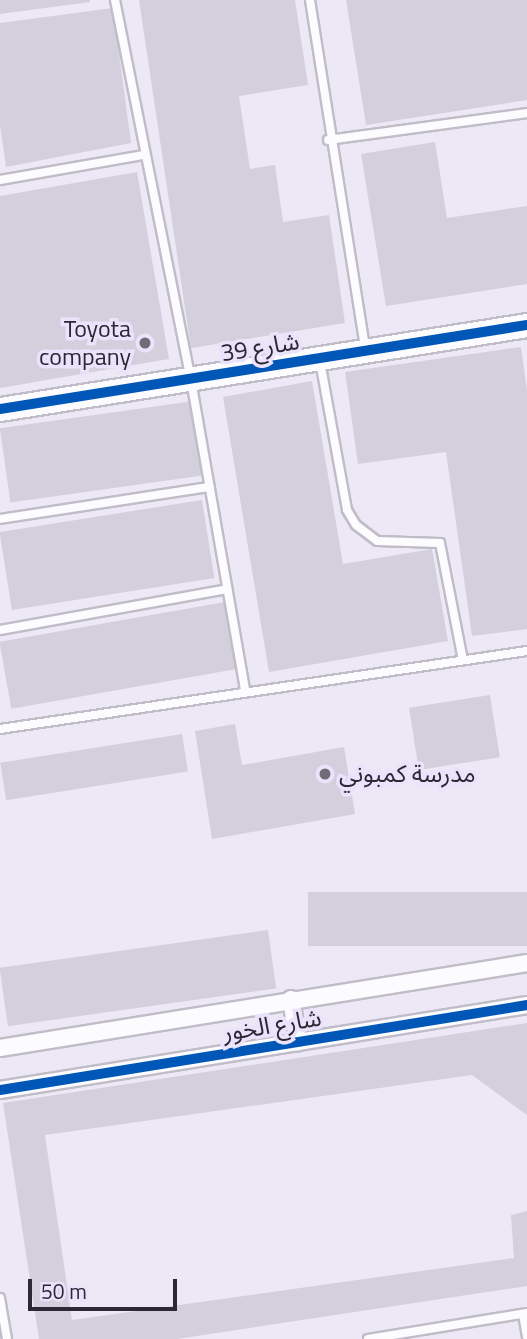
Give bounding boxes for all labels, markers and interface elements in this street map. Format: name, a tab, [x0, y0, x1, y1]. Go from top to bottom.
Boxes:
place label: Toyota company	[39, 315, 131, 371]
street label: شارع 39	[219, 327, 301, 367]
marker: Toyota company	[137, 335, 153, 351]
place label: مدرسة كمبوني	[339, 760, 476, 788]
marker: مدرسة كمبوني	[317, 766, 333, 782]
street label: شارع الخور	[221, 1003, 323, 1047]
scale bar	[32, 1266, 180, 1310]
text: 50 m	[41, 1275, 87, 1307]

